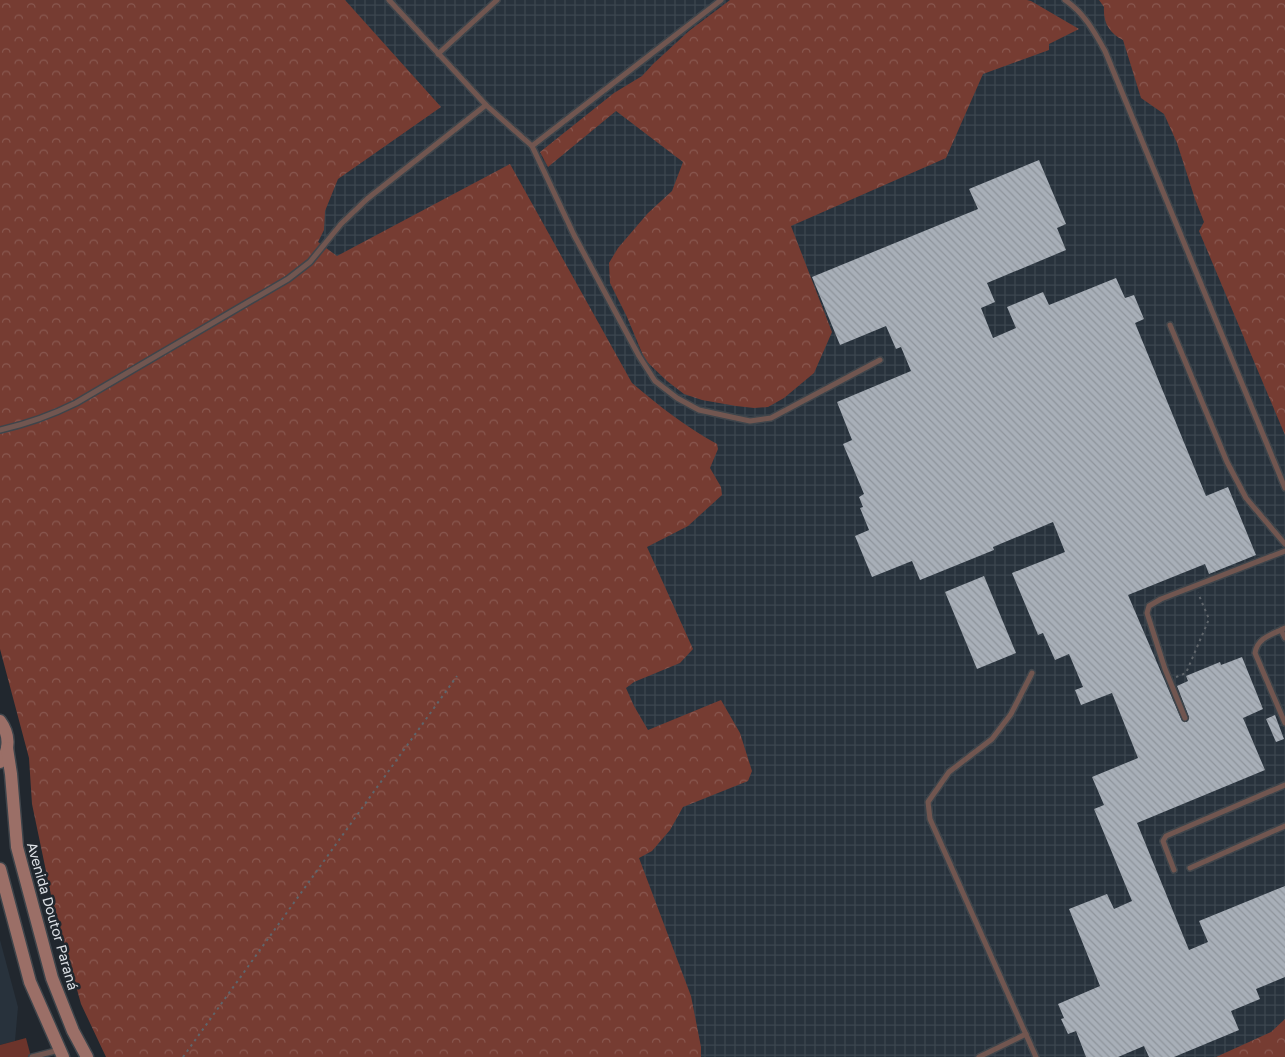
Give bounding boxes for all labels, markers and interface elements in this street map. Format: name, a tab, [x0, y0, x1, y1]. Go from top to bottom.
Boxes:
street label: Avenida Doutor Paraná	[24, 840, 82, 992]

